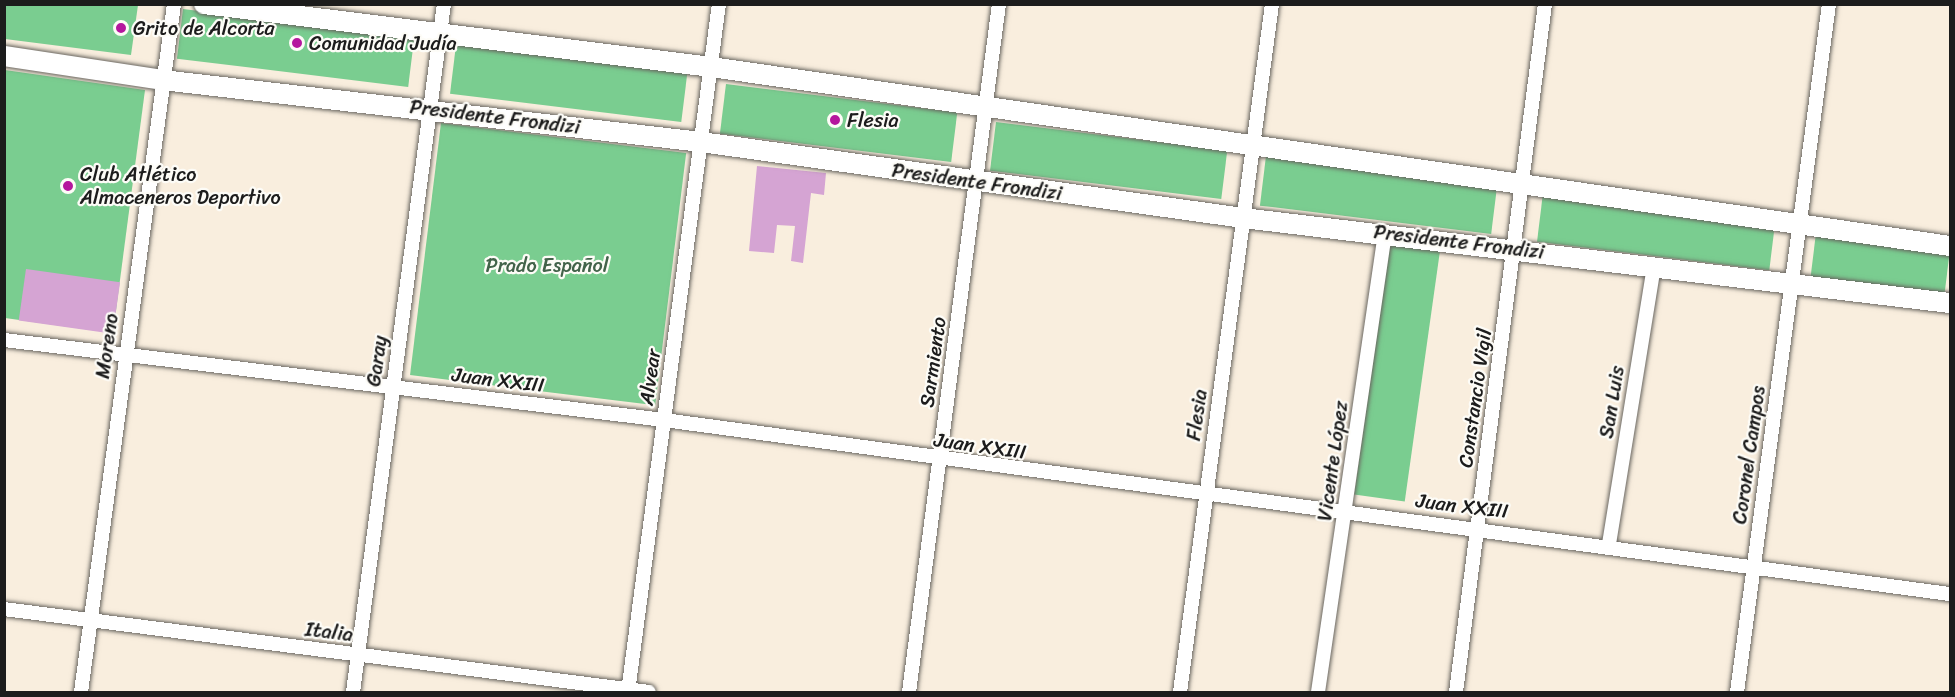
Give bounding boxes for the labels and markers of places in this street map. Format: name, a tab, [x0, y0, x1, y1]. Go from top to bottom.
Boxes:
place label: Grito de Alcorta	[133, 16, 275, 40]
marker: Grito de Alcorta	[114, 21, 128, 35]
place label: Comunidad Judía	[309, 31, 457, 55]
marker: Comunidad Judía	[290, 36, 304, 50]
place label: Flesia	[847, 108, 899, 132]
marker: Flesia	[828, 113, 842, 127]
place label: Club Atlético Almaceneros Deportivo	[80, 162, 281, 209]
marker: Club Atlético Almaceneros Deportivo	[61, 179, 75, 193]

